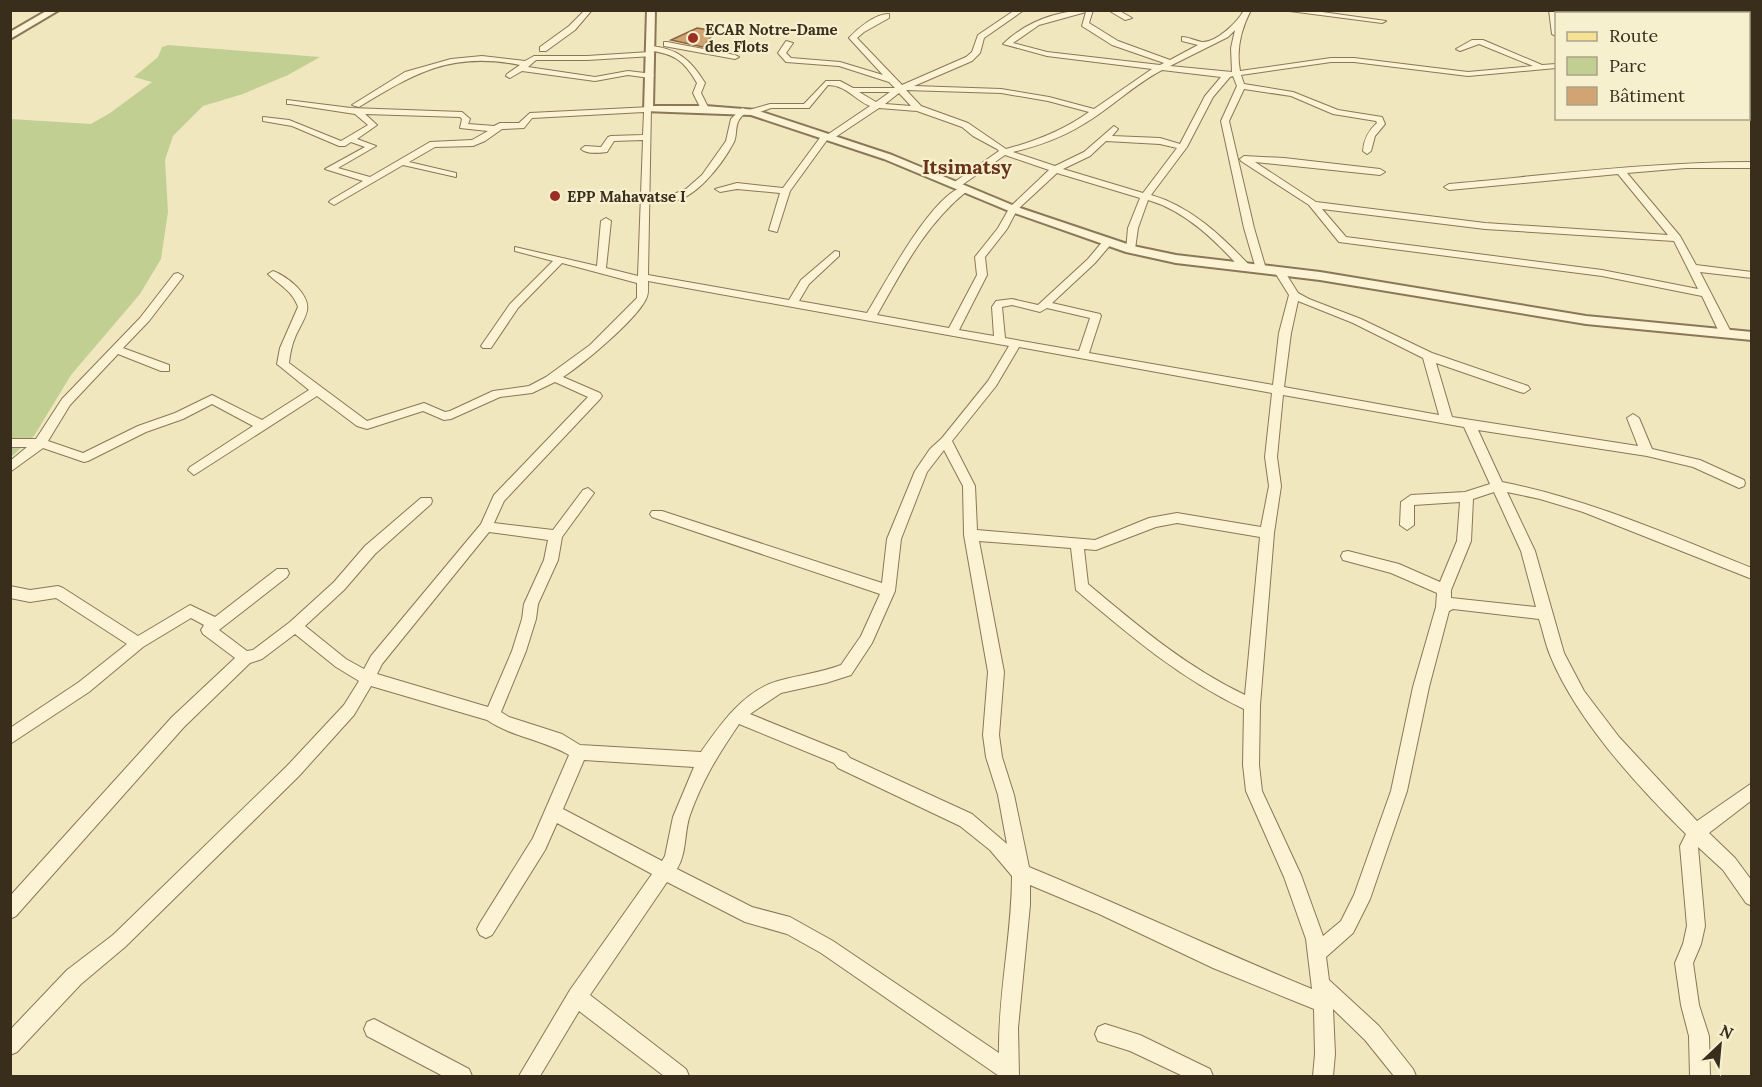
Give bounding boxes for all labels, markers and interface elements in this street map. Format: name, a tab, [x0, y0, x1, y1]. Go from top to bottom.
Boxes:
legend	[1555, 12, 1750, 120]
place label: ECAR Notre-Dame des Flots	[705, 20, 838, 56]
text: Route	[1609, 24, 1658, 47]
marker: ECAR Notre-Dame des Flots	[686, 31, 700, 45]
text: Parc	[1609, 54, 1646, 77]
text: Bâtiment	[1609, 84, 1685, 107]
district label: Itsimatsy	[922, 154, 1012, 179]
place label: EPP Mahavatse I	[567, 187, 686, 206]
marker: EPP Mahavatse I	[548, 189, 562, 203]
north arrow	[1690, 1015, 1750, 1075]
text: N	[1717, 1020, 1737, 1043]

